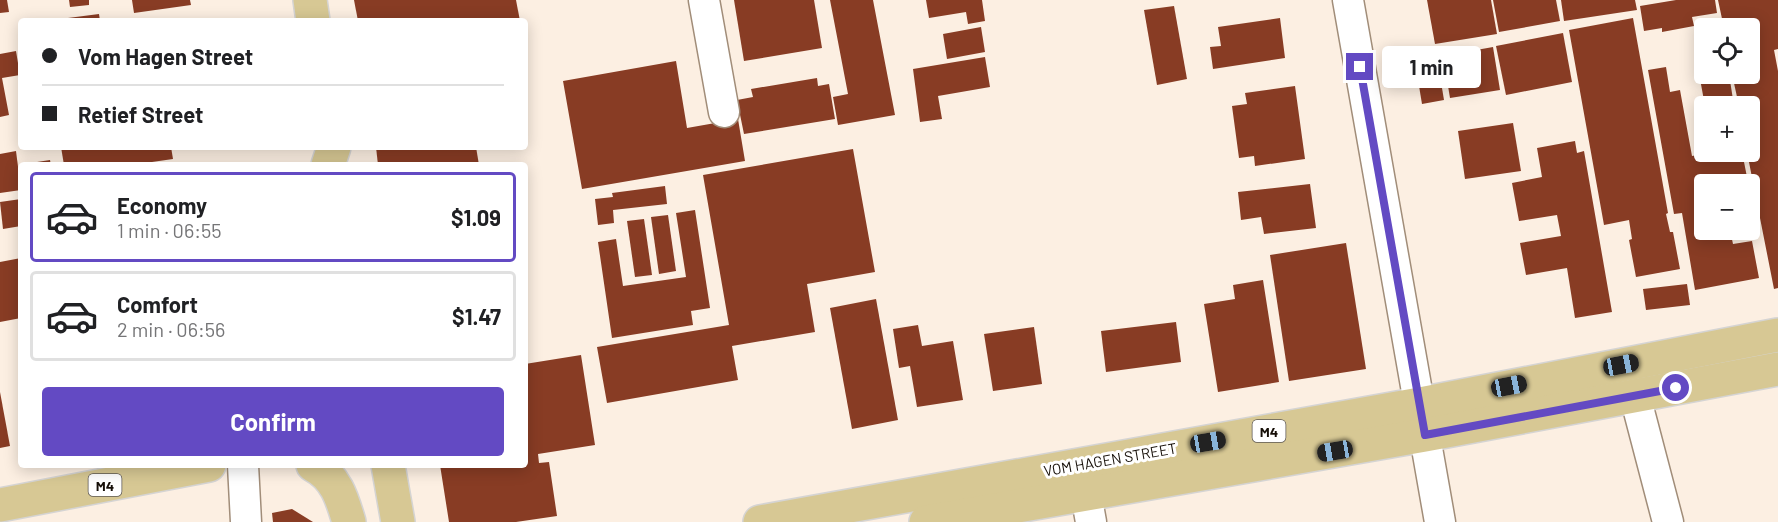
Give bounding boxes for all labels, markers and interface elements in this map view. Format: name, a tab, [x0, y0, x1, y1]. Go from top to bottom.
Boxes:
map controls	[1694, 18, 1760, 240]
button: locate	[1694, 18, 1760, 84]
text: Vom Hagen Street	[78, 43, 253, 69]
callout: 1 min	[1381, 46, 1480, 88]
route end	[1346, 53, 1373, 80]
text: 1 min	[1410, 55, 1453, 79]
button: +	[1694, 96, 1760, 162]
text: Retief Street	[78, 101, 203, 127]
button: −	[1694, 174, 1760, 240]
icon: car	[45, 190, 99, 244]
text: Economy	[117, 192, 207, 218]
text: $1.09	[451, 204, 501, 230]
text: 1 min · 06:55	[117, 218, 222, 242]
icon: car	[45, 289, 99, 343]
text: Comfort	[117, 291, 198, 317]
text: $1.47	[452, 303, 501, 329]
text: 2 min · 06:56	[117, 317, 225, 341]
car	[1602, 353, 1640, 377]
car	[1490, 374, 1528, 398]
route start	[1662, 374, 1689, 401]
button: Confirm	[42, 387, 504, 456]
road number: M4	[1252, 420, 1286, 442]
car	[1189, 430, 1227, 454]
street label: VOM HAGEN STREET	[1042, 438, 1178, 480]
car	[1316, 439, 1354, 463]
road number: M4	[88, 474, 122, 496]

